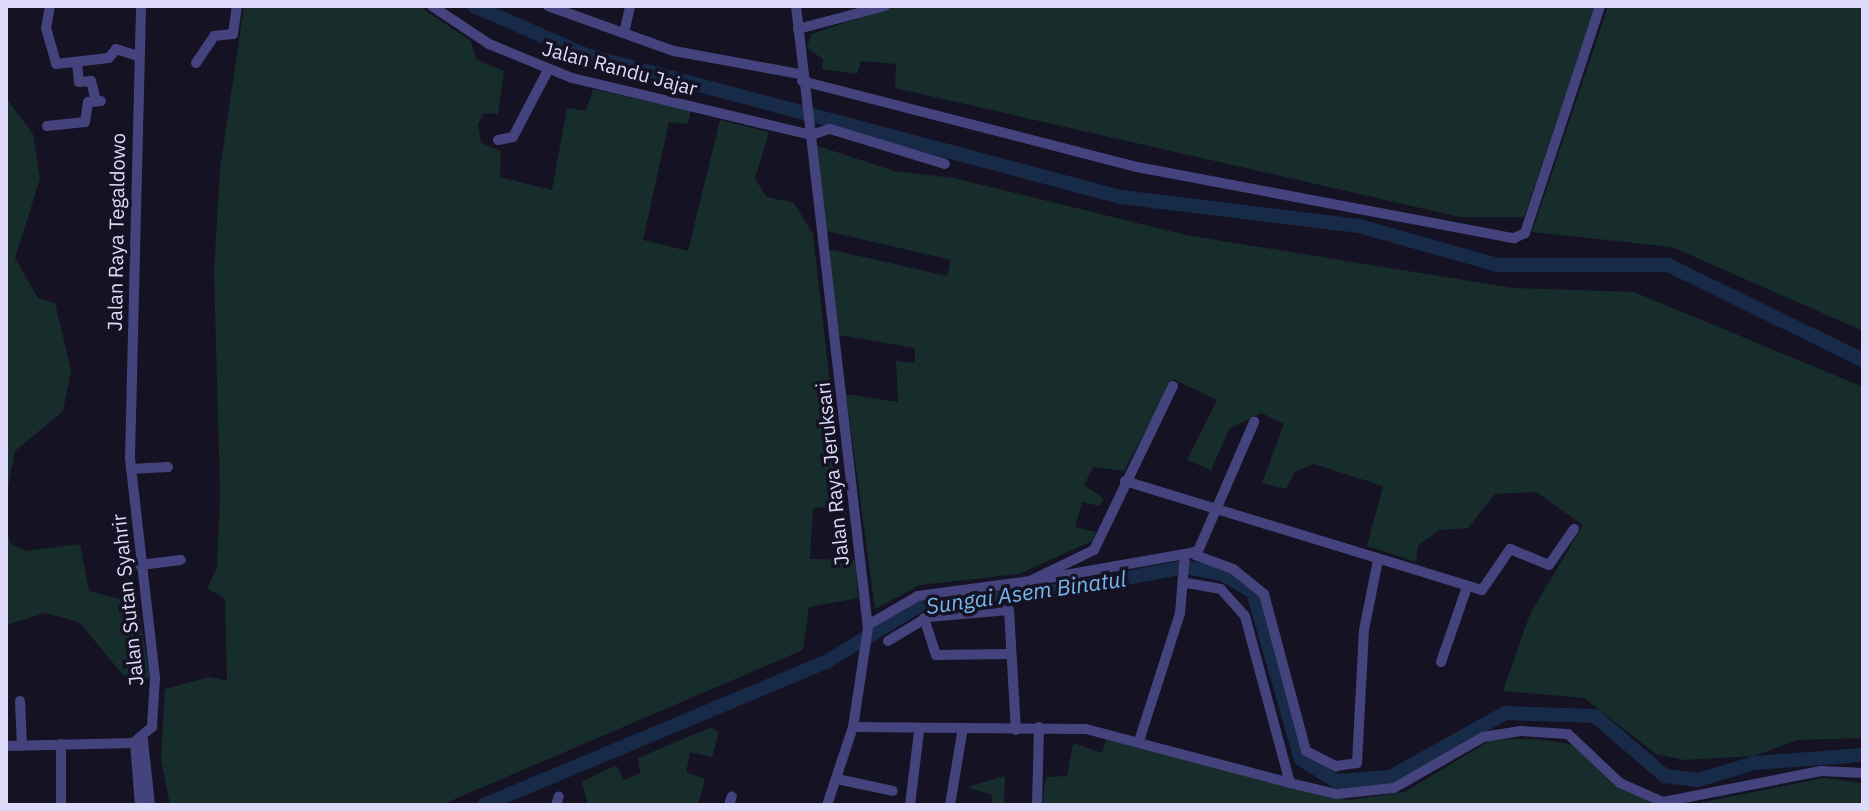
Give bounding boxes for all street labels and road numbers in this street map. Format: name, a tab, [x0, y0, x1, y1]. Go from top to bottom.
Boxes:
street label: Jalan Randu Jajar	[540, 36, 700, 100]
street label: Jalan Raya Tegaldowo	[102, 133, 130, 331]
street label: Jalan Raya Jeruksari	[810, 381, 854, 567]
street label: Jalan Sutan Syahrir	[106, 513, 148, 687]

